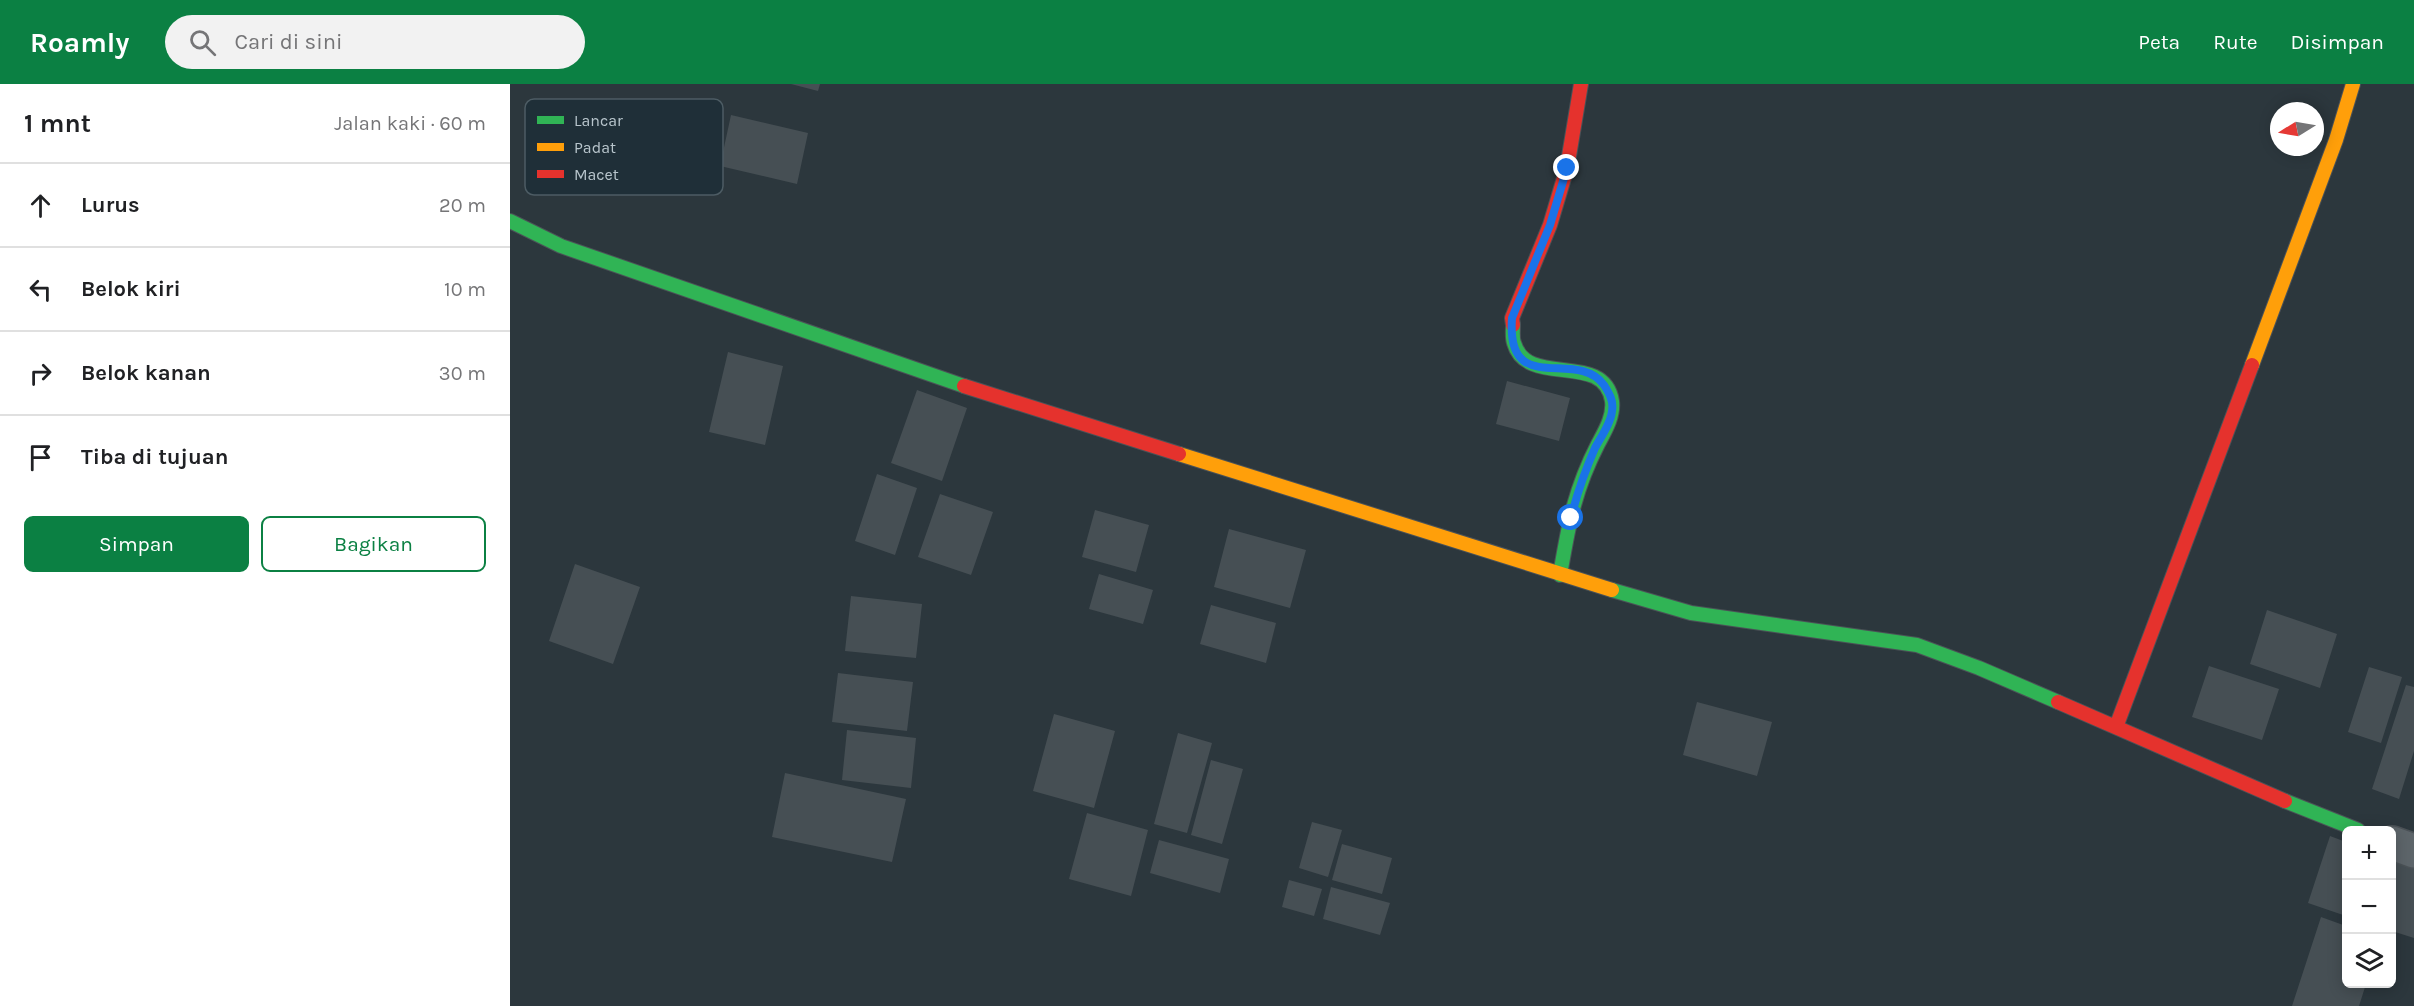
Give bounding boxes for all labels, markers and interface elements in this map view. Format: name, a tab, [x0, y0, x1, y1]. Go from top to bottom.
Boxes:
search box	[165, 15, 585, 69]
text: Roamly	[30, 26, 129, 59]
icon: search	[186, 26, 219, 59]
text: Cari di sini	[234, 29, 343, 55]
text: Peta	[2138, 30, 2180, 54]
text: Rute	[2213, 30, 2257, 54]
text: Disimpan	[2290, 30, 2384, 54]
legend	[525, 99, 723, 195]
north arrow	[2270, 102, 2324, 156]
text: 1 mnt	[24, 108, 91, 139]
text: Lancar	[574, 111, 623, 130]
text: Jalan kaki · 60 m	[334, 112, 486, 135]
text: Padat	[574, 138, 616, 157]
route end	[1553, 154, 1579, 180]
text: Macet	[574, 165, 619, 184]
icon: ahead	[24, 189, 57, 222]
text: Lurus	[81, 192, 140, 218]
text: 20 m	[439, 194, 486, 217]
icon: left	[24, 273, 57, 306]
text: Belok kiri	[81, 276, 181, 302]
text: 10 m	[444, 278, 486, 301]
icon: right	[24, 357, 57, 390]
text: Belok kanan	[81, 360, 211, 386]
text: 30 m	[439, 362, 486, 385]
icon: arrive	[24, 441, 57, 474]
text: Tiba di tujuan	[81, 444, 228, 470]
route start	[1557, 504, 1583, 530]
button: Simpan	[24, 516, 249, 572]
button: Bagikan	[261, 516, 486, 572]
map controls	[2342, 826, 2396, 988]
button: +	[2342, 826, 2396, 880]
button: −	[2342, 880, 2396, 934]
button: layers	[2342, 934, 2396, 988]

